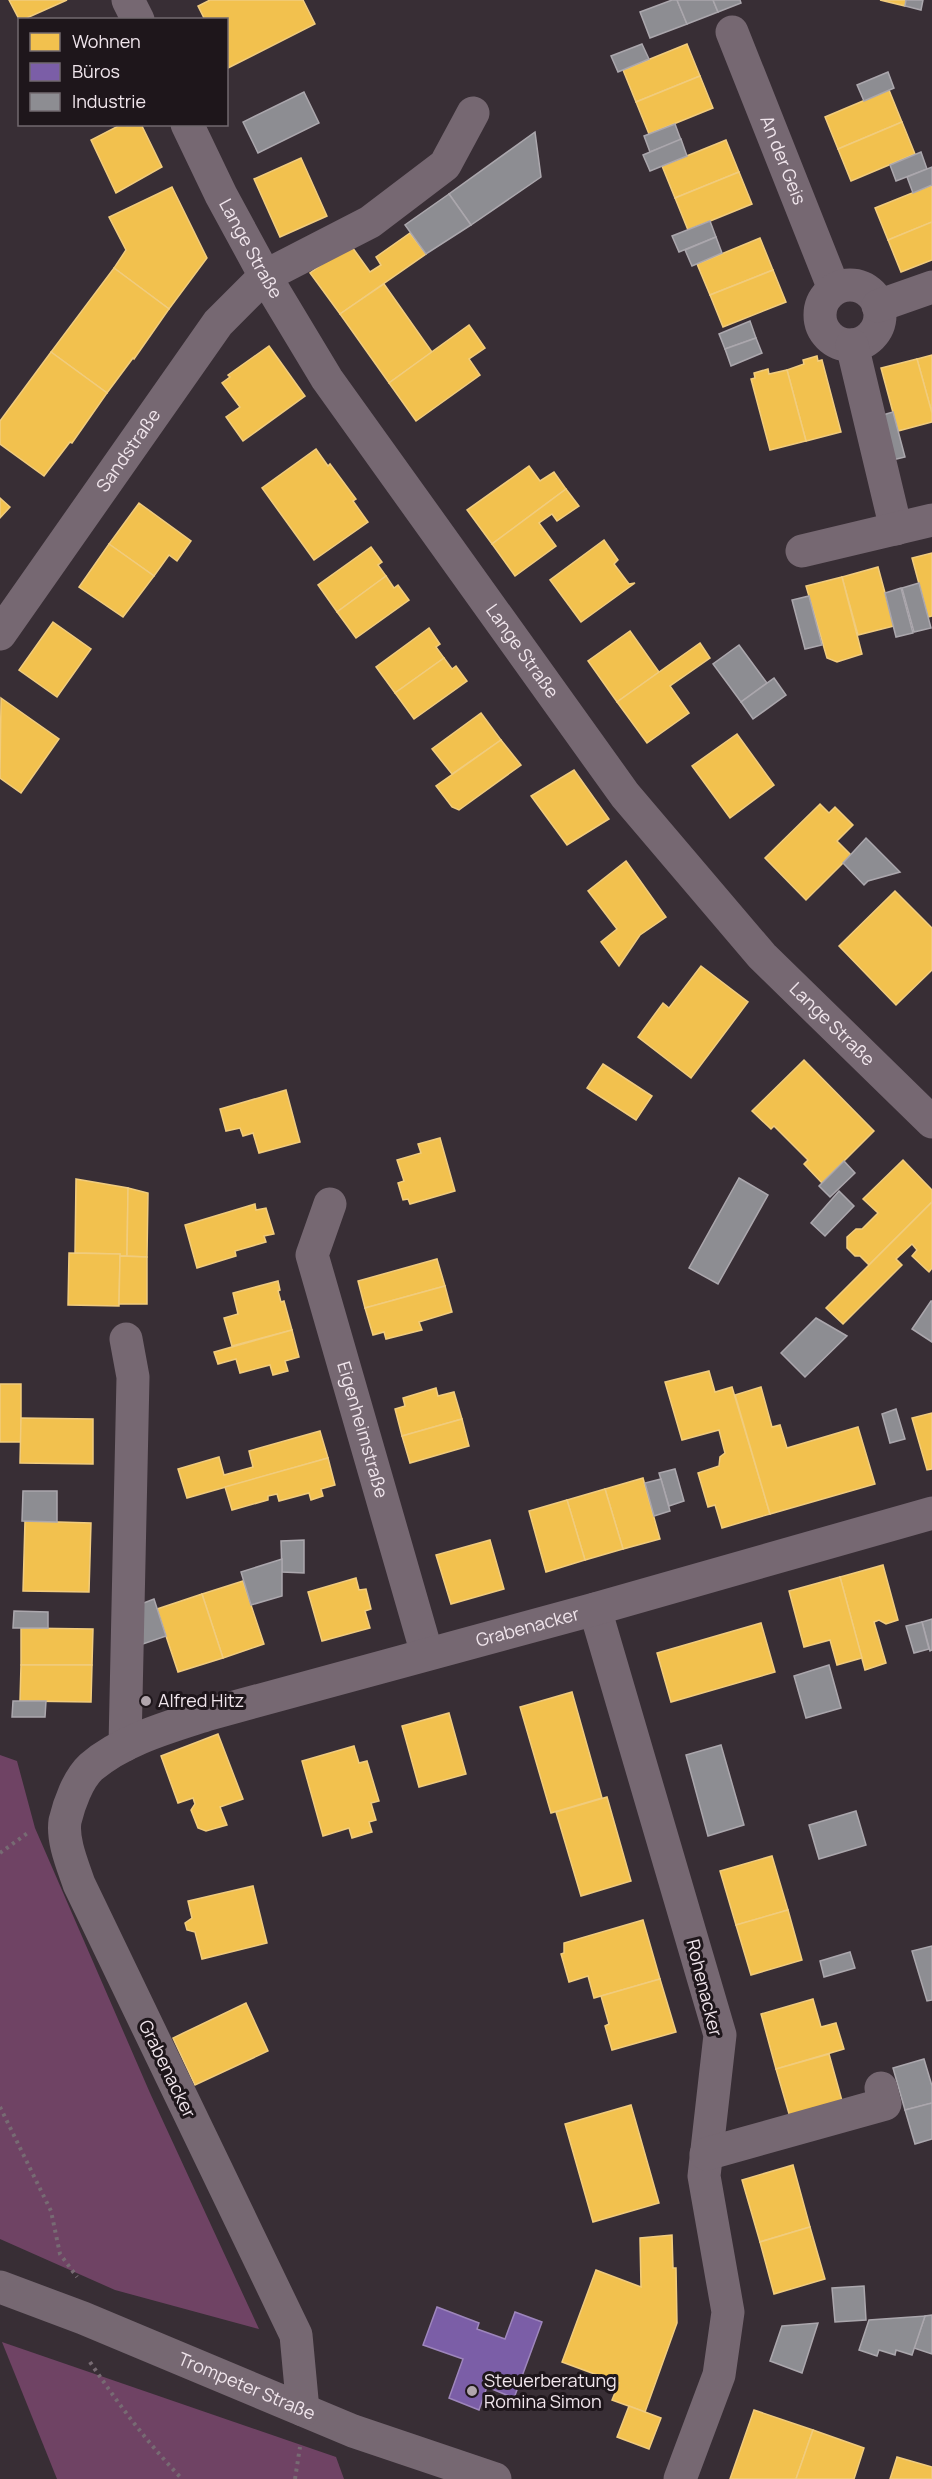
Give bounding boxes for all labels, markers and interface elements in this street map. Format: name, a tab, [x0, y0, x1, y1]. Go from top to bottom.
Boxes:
legend	[18, 18, 228, 126]
text: Wohnen	[72, 29, 141, 53]
text: Büros	[72, 59, 120, 83]
text: Industrie	[72, 89, 146, 113]
street label: An der Geis	[755, 112, 812, 208]
street label: Lange Straße	[214, 194, 289, 303]
street label: Sandstraße	[90, 404, 165, 496]
street label: Lange Straße	[481, 599, 565, 703]
street label: Lange Straße	[785, 976, 881, 1071]
street label: Eigenheimstraße	[332, 1358, 394, 1501]
street label: Grabenacker	[473, 1601, 582, 1652]
place label: Alfred Hitz	[158, 1688, 244, 1712]
marker: Alfred Hitz	[139, 1694, 153, 1708]
street label: Rohenacker	[681, 1937, 729, 2039]
street label: Grabenacker	[134, 2016, 202, 2122]
street label: Trompeter Straße	[175, 2346, 319, 2425]
place label: Steuerberatung Romina Simon	[484, 2368, 617, 2413]
marker: Steuerberatung Romina Simon	[465, 2384, 479, 2398]

